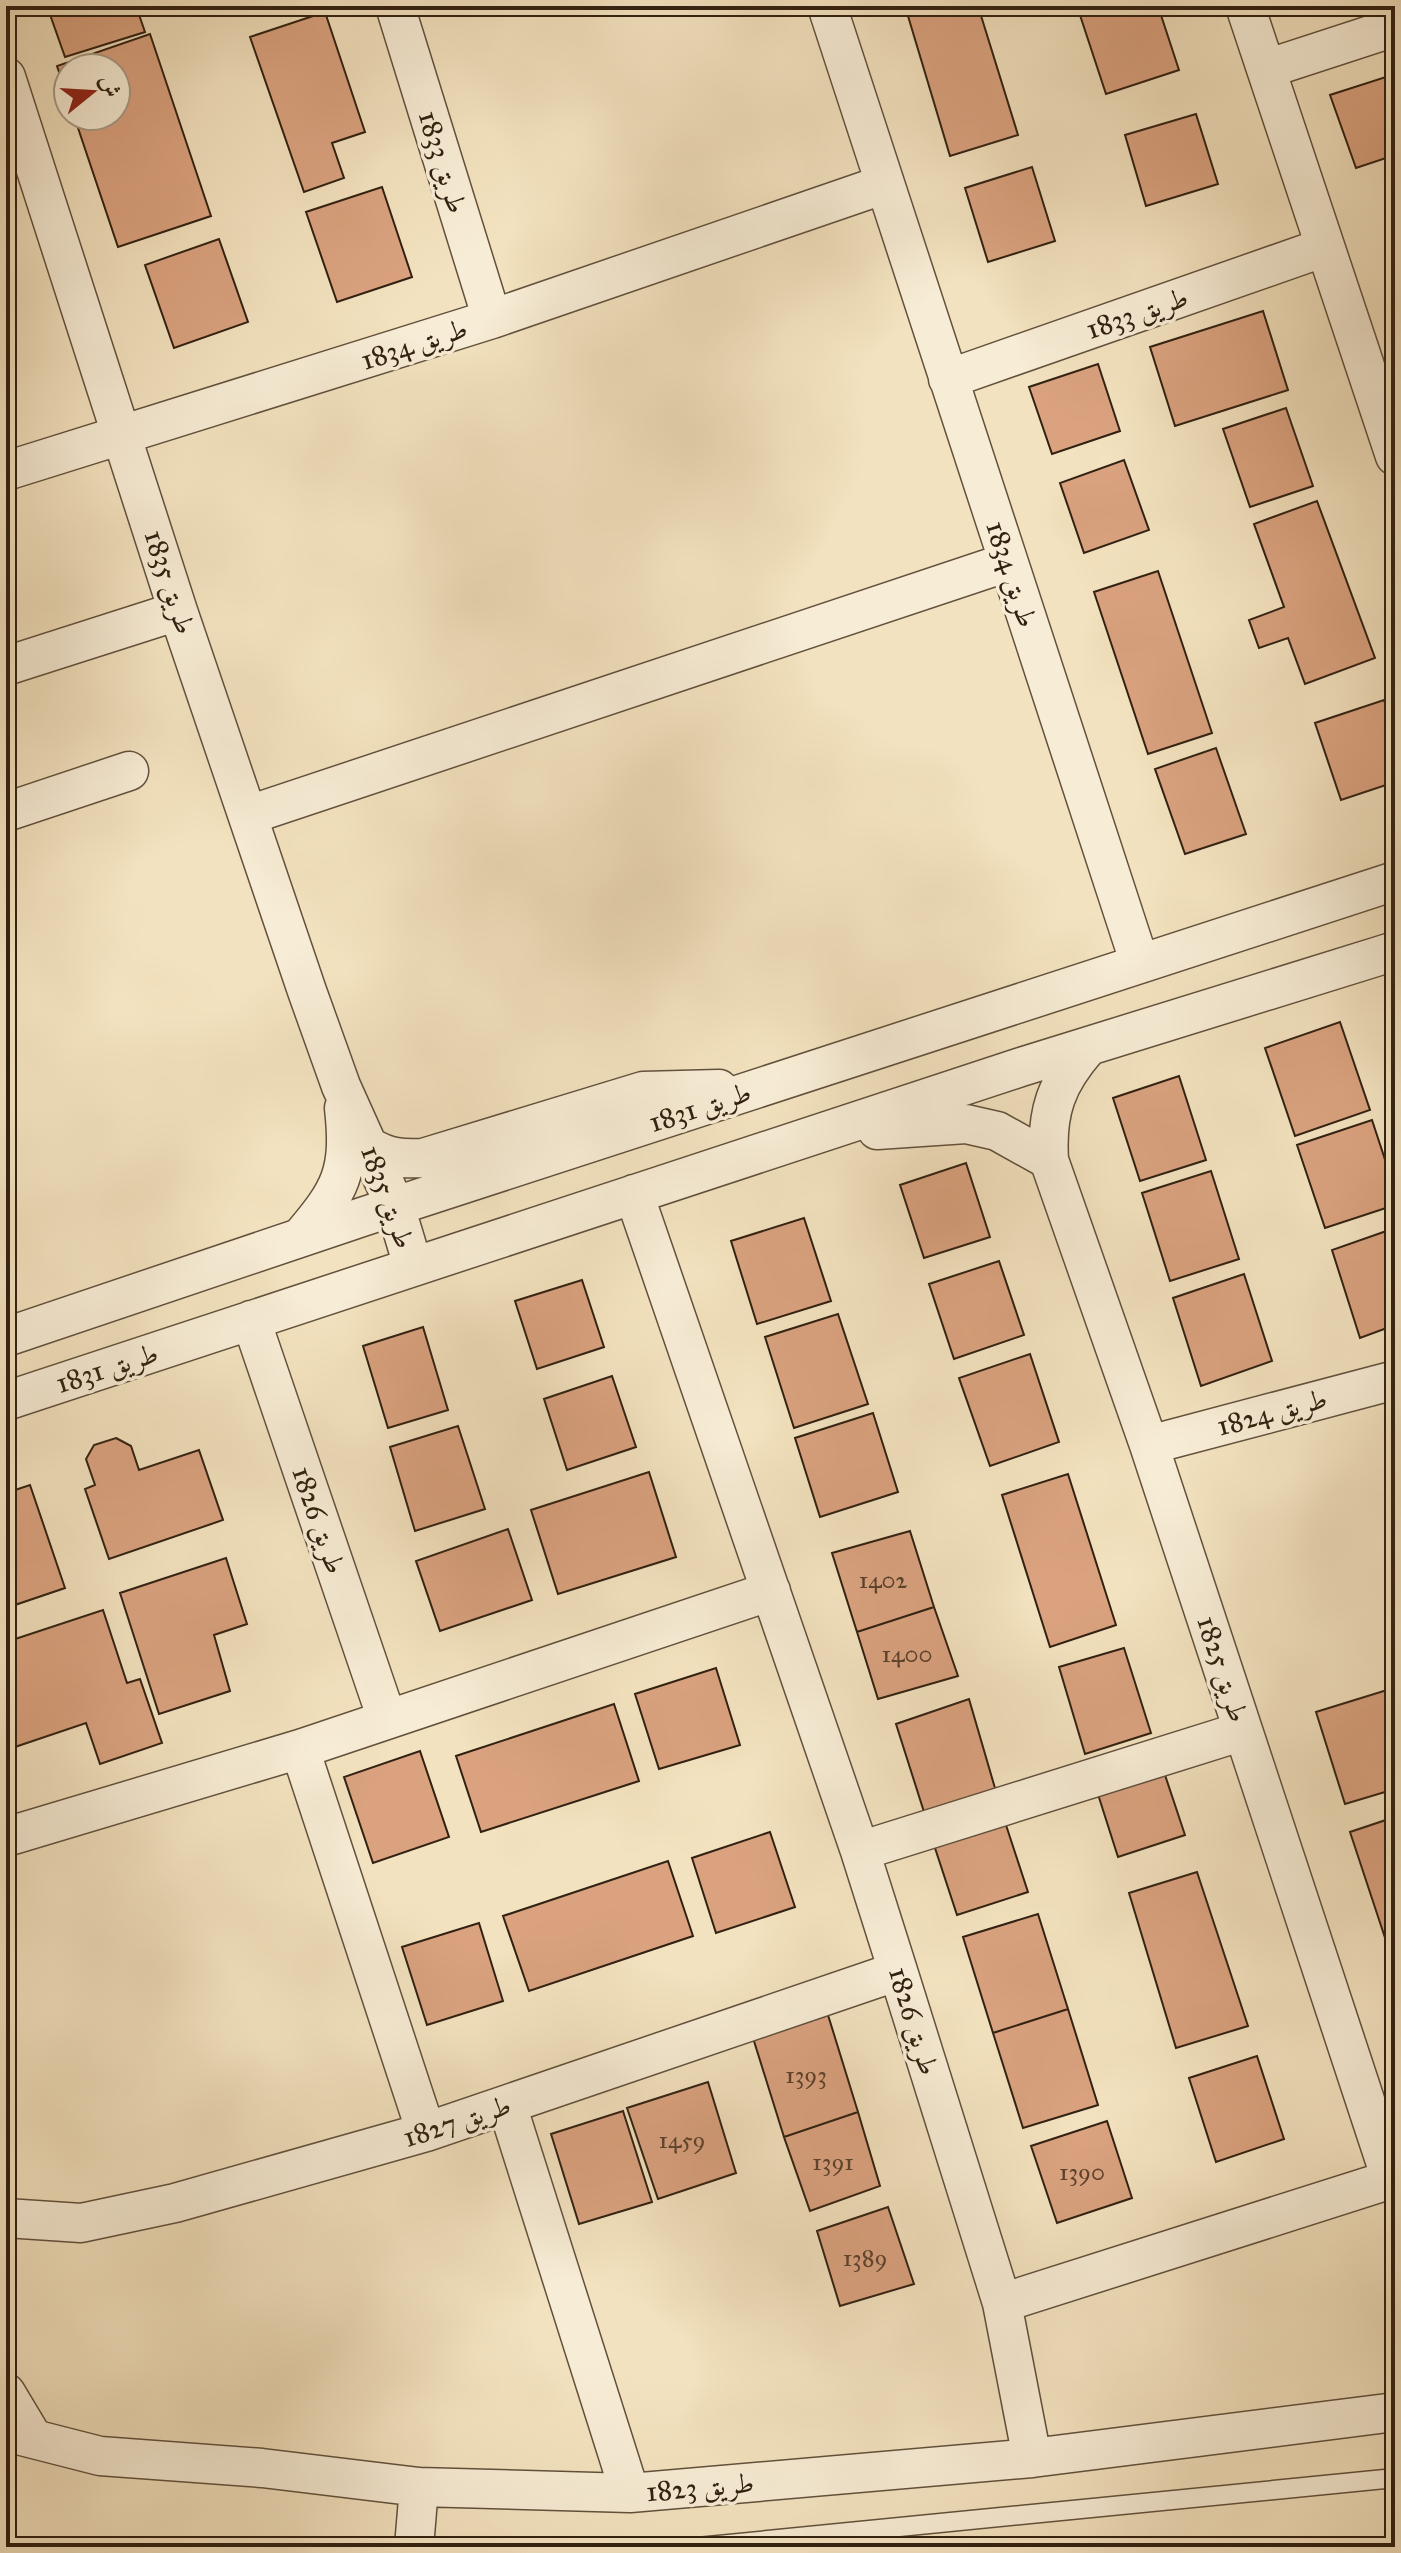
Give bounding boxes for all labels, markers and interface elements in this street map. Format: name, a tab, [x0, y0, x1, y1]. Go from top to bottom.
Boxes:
north arrow	[52, 52, 132, 132]
text: ش	[94, 71, 127, 101]
street label: طريق 1833	[411, 106, 475, 218]
street label: طريق 1833	[1081, 279, 1193, 347]
street label: طريق 1834	[356, 310, 472, 378]
street label: طريق 1834	[978, 516, 1046, 632]
street label: طريق 1835	[137, 526, 203, 638]
street label: طريق 1831	[644, 1074, 756, 1140]
street label: طريق 1835	[353, 1141, 423, 1253]
street label: طريق 1831	[51, 1335, 163, 1401]
street label: طريق 1824	[1213, 1381, 1331, 1443]
street label: طريق 1826	[284, 1462, 354, 1578]
house number: 1402	[859, 1565, 907, 1595]
street label: طريق 1825	[1189, 1611, 1257, 1727]
house number: 1400	[882, 1639, 932, 1669]
street label: طريق 1826	[881, 1963, 947, 2079]
house number: 1393	[785, 2060, 827, 2090]
street label: طريق 1827	[399, 2087, 515, 2155]
house number: 1459	[659, 2125, 705, 2155]
house number: 1391	[812, 2147, 854, 2177]
house number: 1390	[1059, 2157, 1105, 2187]
house number: 1389	[843, 2243, 887, 2273]
street label: طريق 1823	[645, 2465, 755, 2509]

